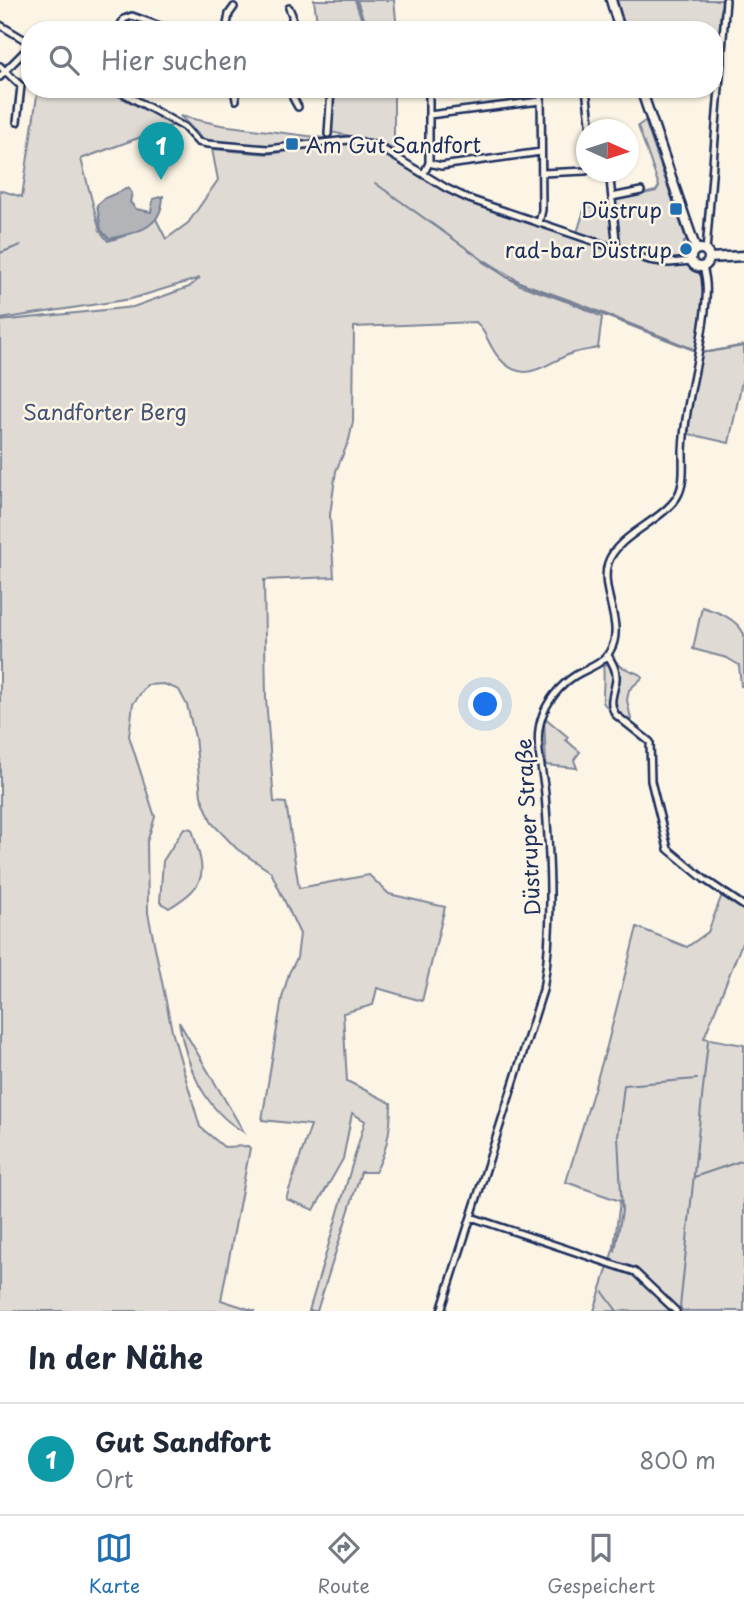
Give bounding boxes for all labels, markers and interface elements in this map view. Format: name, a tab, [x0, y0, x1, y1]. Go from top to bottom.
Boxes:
search box	[21, 21, 723, 98]
text: Hier suchen	[101, 40, 248, 79]
icon: search	[45, 41, 83, 79]
north arrow	[576, 119, 639, 182]
pin: 1	[138, 122, 184, 180]
place label: Am Gut Sandfort	[306, 128, 481, 160]
marker: Am Gut Sandfort	[284, 136, 300, 152]
place label: Düstrup	[581, 193, 662, 225]
marker: Düstrup	[668, 201, 684, 217]
place label: rad-bar Düstrup	[505, 233, 672, 265]
marker: rad-bar Düstrup	[678, 241, 694, 257]
park label: Sandforter Berg	[23, 395, 187, 427]
your location	[468, 687, 502, 721]
street label: Düstruper Straße	[506, 738, 548, 916]
text: In der Nähe	[28, 1334, 203, 1379]
text: Gut Sandfort	[95, 1422, 271, 1461]
text: 1	[46, 1442, 57, 1477]
text: 800 m	[639, 1442, 716, 1477]
text: Ort	[95, 1461, 133, 1496]
tab: Karte	[89, 1529, 140, 1599]
tab: Route	[318, 1529, 370, 1599]
tab: Gespeichert	[547, 1529, 655, 1599]

